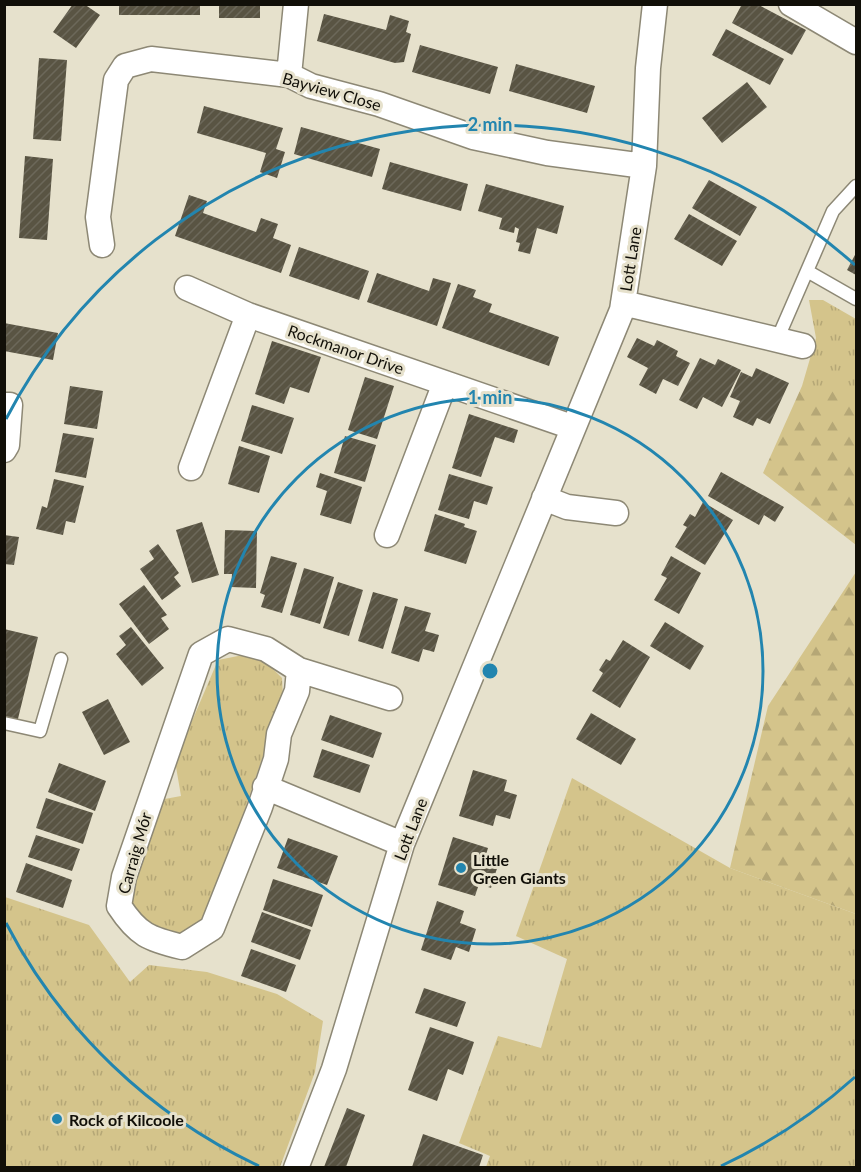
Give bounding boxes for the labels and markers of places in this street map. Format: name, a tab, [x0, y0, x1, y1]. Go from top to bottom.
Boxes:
centre of rings	[480, 661, 500, 681]
place label: Little Green Giants	[473, 850, 566, 887]
marker: Little Green Giants	[454, 861, 468, 875]
place label: Rock of Kilcoole	[69, 1110, 184, 1129]
marker: Rock of Kilcoole	[50, 1112, 64, 1126]

